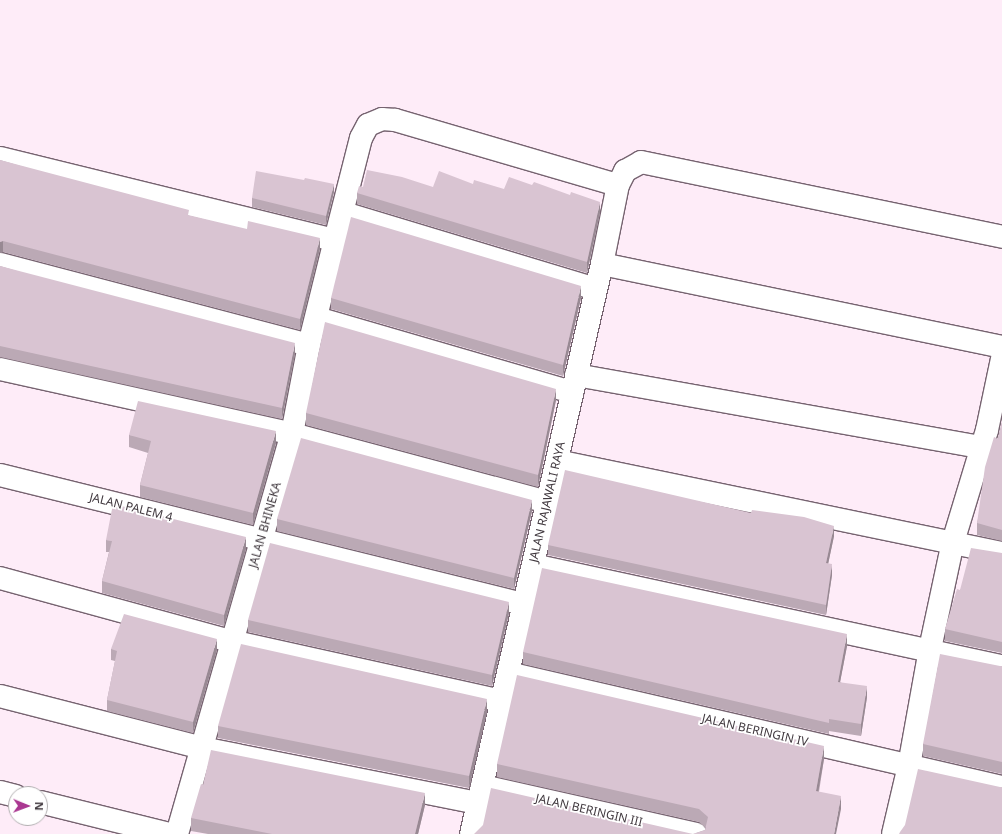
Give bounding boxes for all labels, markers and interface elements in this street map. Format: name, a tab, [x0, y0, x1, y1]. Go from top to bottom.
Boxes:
street label: JALAN RAJAWALI RAYA	[526, 440, 568, 564]
street label: JALAN BHINEKA	[246, 480, 284, 570]
street label: JALAN PALEM 4	[88, 490, 174, 524]
street label: JALAN BERINGIN IV	[700, 711, 810, 749]
north arrow	[8, 786, 48, 826]
street label: JALAN BERINGIN III	[534, 791, 644, 829]
text: N	[32, 802, 47, 811]

